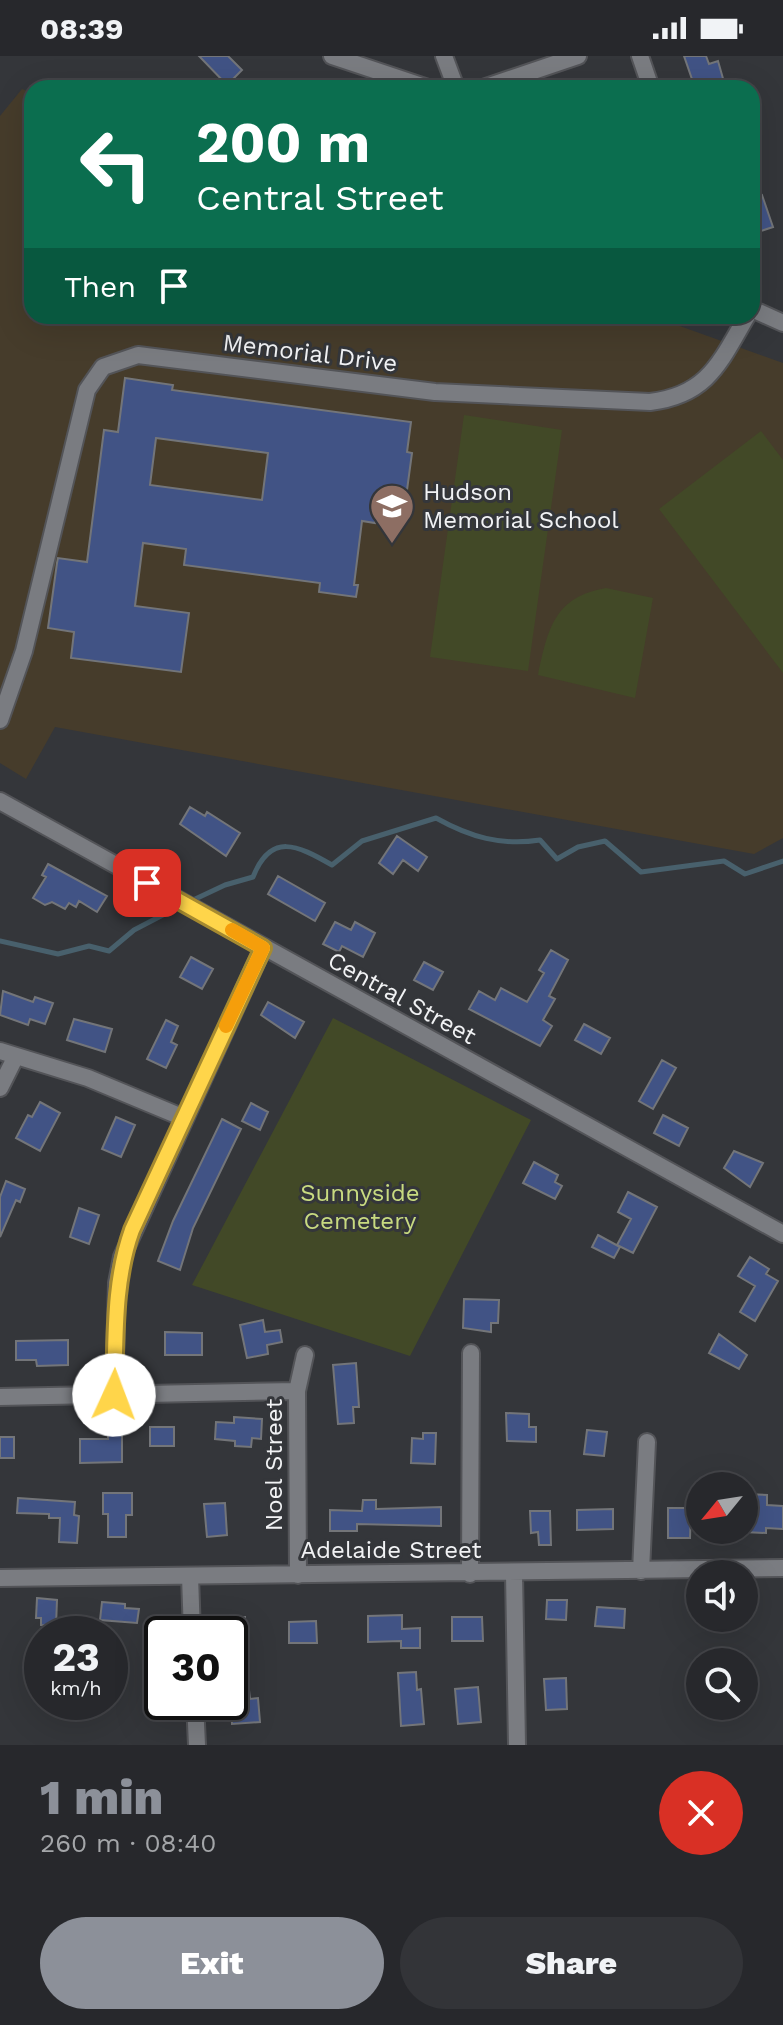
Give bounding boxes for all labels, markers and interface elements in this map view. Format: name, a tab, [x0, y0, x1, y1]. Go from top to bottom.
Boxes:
text: 08:39	[40, 11, 123, 46]
text: 200 m	[196, 110, 370, 176]
icon: left	[64, 112, 168, 216]
text: Central Street	[196, 177, 444, 219]
icon: arrive	[152, 264, 196, 308]
text: Then	[64, 269, 136, 304]
street label: Memorial Drive	[221, 328, 399, 378]
place label: Hudson Memorial School	[423, 478, 619, 534]
school or university icon: Hudson Memorial School	[368, 482, 416, 545]
pin	[113, 849, 181, 917]
icon: arrive	[125, 861, 169, 905]
street label: Central Street	[323, 946, 481, 1050]
park label: Sunnyside Cemetery	[300, 1179, 420, 1235]
position arrow	[72, 1353, 156, 1437]
street label: Noel Street	[260, 1399, 288, 1531]
north arrow	[686, 1472, 758, 1544]
map controls	[686, 1472, 758, 1720]
street label: Adelaide Street	[300, 1536, 482, 1564]
button: sound	[686, 1560, 758, 1632]
speed limit sign: 30	[144, 1616, 248, 1720]
text: 23	[52, 1634, 100, 1681]
button: search	[686, 1648, 758, 1720]
text: km/h	[50, 1676, 102, 1700]
text: 1 min	[40, 1769, 163, 1826]
button: close	[659, 1771, 743, 1855]
text: 260 m · 08:40	[40, 1828, 216, 1858]
button: Exit	[40, 1917, 384, 2009]
button: Share	[400, 1917, 743, 2009]

